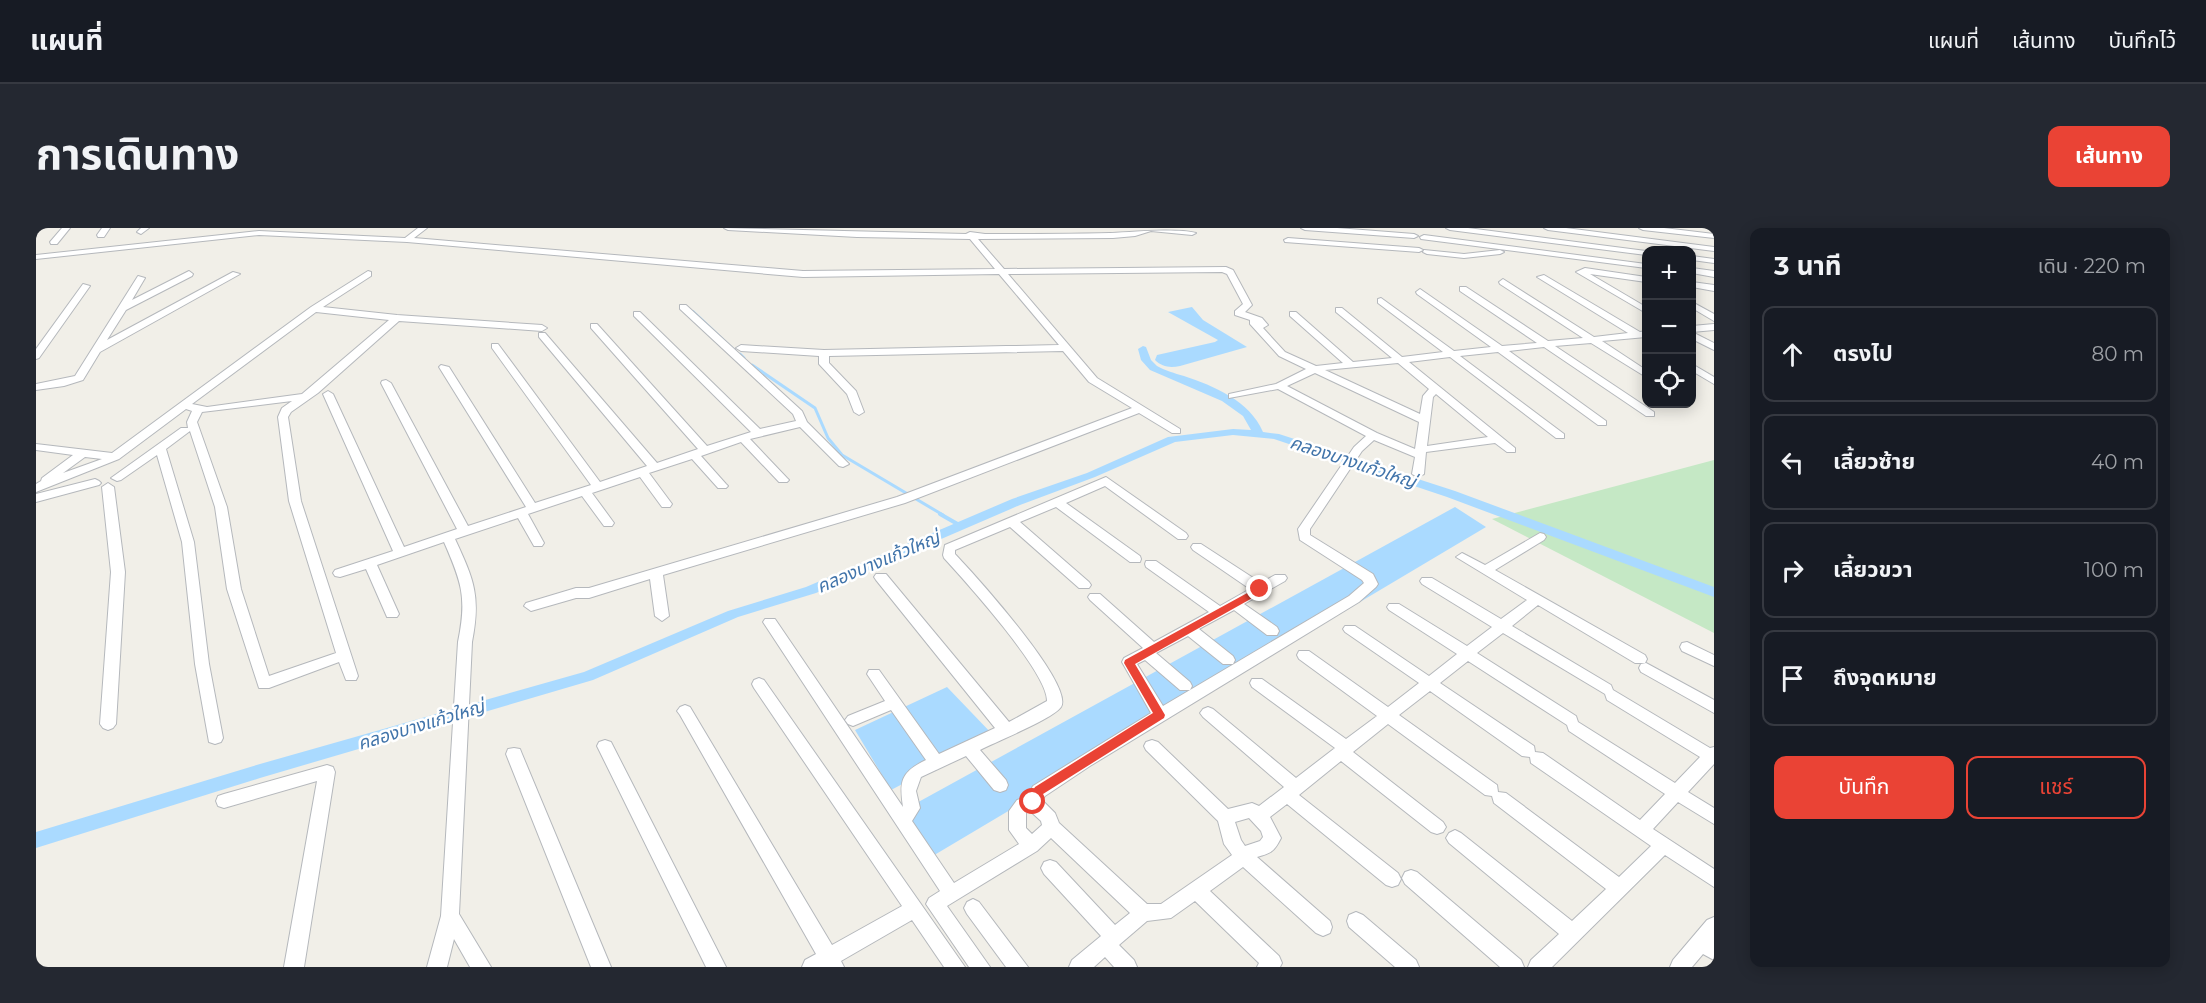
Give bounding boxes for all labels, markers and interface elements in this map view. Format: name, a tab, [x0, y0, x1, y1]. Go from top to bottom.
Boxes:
text: แผนที่	[30, 23, 103, 57]
text: แผนที่	[1928, 28, 1979, 53]
text: เส้นทาง	[2012, 28, 2076, 53]
text: บันทึกไว้	[2109, 28, 2176, 53]
button: เส้นทาง	[2048, 126, 2170, 187]
text: การเดินทาง	[36, 128, 239, 180]
map controls	[1642, 246, 1696, 408]
button: +	[1642, 246, 1696, 300]
text: 3 นาที	[1774, 250, 1842, 282]
text: เดิน · 220 m	[2038, 254, 2146, 278]
button: −	[1642, 300, 1696, 354]
icon: ahead	[1776, 338, 1809, 371]
text: ตรงไป	[1833, 340, 1893, 367]
text: 80 m	[2092, 342, 2144, 366]
button: locate	[1642, 354, 1696, 408]
water label: คลองบางแก้วใหญ่	[1287, 431, 1422, 494]
icon: left	[1776, 446, 1809, 479]
text: เลี้ยวซ้าย	[1833, 448, 1915, 475]
text: 40 m	[2091, 450, 2144, 474]
water label: คลองบางแก้วใหญ่	[813, 525, 945, 598]
icon: right	[1776, 554, 1809, 587]
text: เลี้ยวขวา	[1833, 556, 1913, 583]
text: 100 m	[2084, 558, 2144, 582]
route end	[1246, 575, 1272, 601]
icon: arrive	[1776, 662, 1809, 695]
text: ถึงจุดหมาย	[1833, 664, 1937, 691]
water label: คลองบางแก้วใหญ่	[355, 694, 490, 755]
button: บันทึก	[1774, 756, 1954, 819]
button: แชร์	[1966, 756, 2146, 819]
route start	[1019, 788, 1045, 814]

